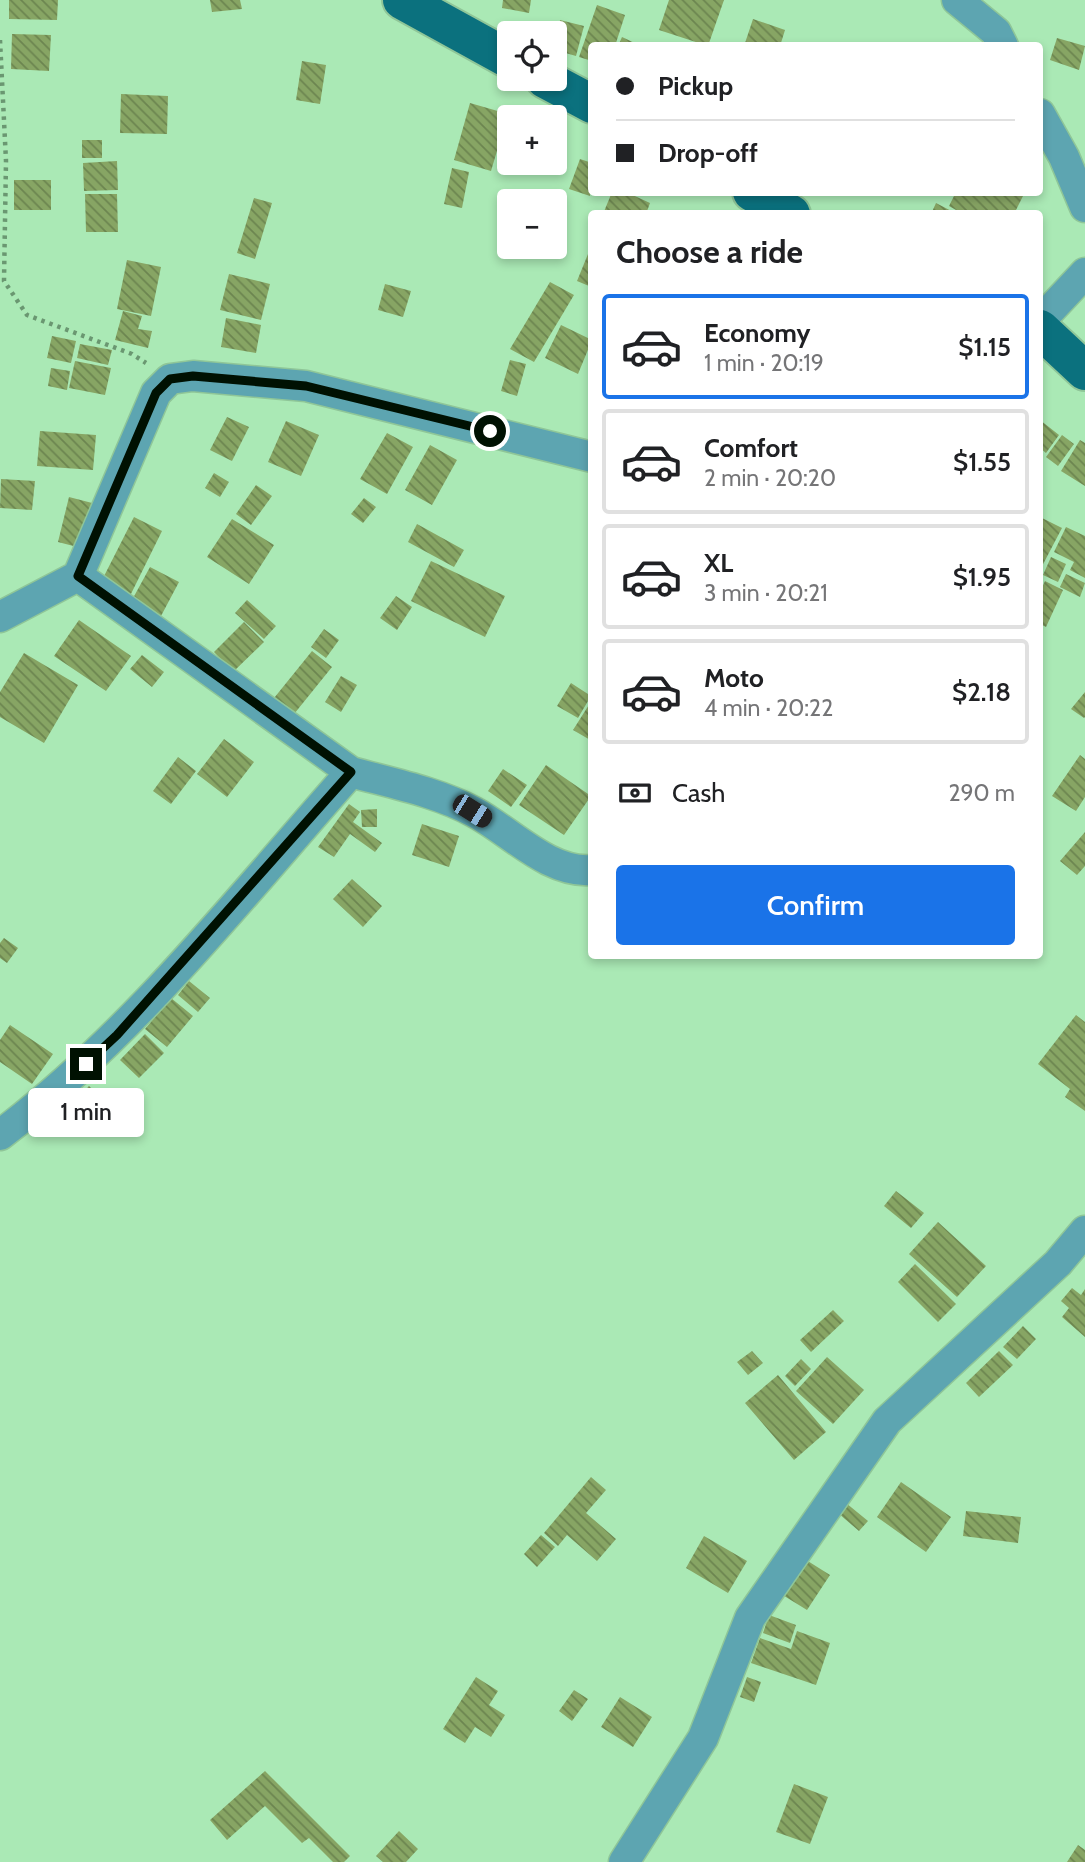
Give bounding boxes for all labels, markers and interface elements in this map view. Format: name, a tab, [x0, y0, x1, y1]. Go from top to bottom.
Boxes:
map controls	[497, 21, 567, 259]
button: locate	[497, 21, 567, 91]
text: Pickup	[658, 70, 733, 102]
button: +	[497, 105, 567, 175]
text: Drop-off	[658, 137, 758, 169]
button: −	[497, 189, 567, 259]
text: Choose a ride	[616, 232, 803, 271]
icon: car	[620, 315, 683, 378]
text: Economy	[704, 317, 810, 349]
text: $1.15	[958, 331, 1011, 363]
text: 1 min · 20:19	[704, 349, 824, 377]
route start	[474, 415, 506, 447]
icon: car	[620, 430, 683, 493]
text: Comfort	[704, 432, 798, 464]
text: $1.55	[953, 446, 1011, 478]
text: 2 min · 20:20	[704, 464, 836, 492]
icon: car	[620, 545, 683, 608]
text: XL	[704, 547, 733, 579]
text: $1.95	[953, 561, 1011, 593]
text: 3 min · 20:21	[704, 579, 828, 607]
icon: car	[620, 660, 683, 723]
text: Moto	[704, 662, 764, 694]
text: $2.18	[952, 676, 1011, 708]
text: 4 min · 20:22	[704, 694, 833, 722]
icon: cash	[616, 774, 654, 812]
text: Cash	[672, 777, 725, 809]
text: 290 m	[948, 779, 1015, 807]
car	[449, 791, 496, 831]
button: Confirm	[616, 865, 1015, 945]
route end	[70, 1048, 102, 1080]
callout: 1 min	[28, 1088, 144, 1138]
text: 1 min	[60, 1098, 112, 1126]

